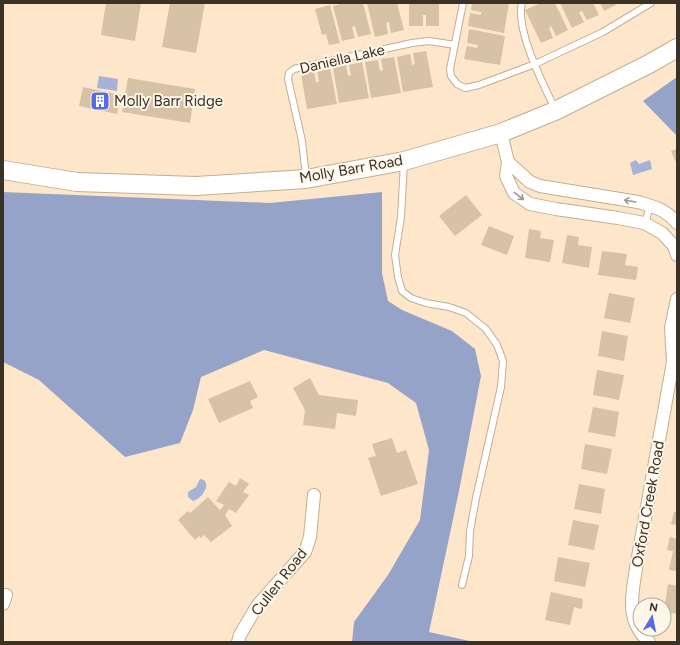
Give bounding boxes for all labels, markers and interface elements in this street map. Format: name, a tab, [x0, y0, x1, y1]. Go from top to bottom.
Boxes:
street label: Daniella Lake	[298, 40, 386, 78]
building icon: Molly Barr Ridge	[89, 90, 111, 112]
place label: Molly Barr Ridge	[114, 92, 223, 110]
street label: Molly Barr Road	[298, 151, 404, 187]
one-way arrow	[513, 192, 524, 200]
one-way arrow	[624, 197, 637, 205]
street label: Oxford Creek Road	[628, 439, 668, 569]
street label: Cullen Road	[247, 545, 311, 619]
north arrow	[632, 597, 672, 637]
text: N	[648, 601, 659, 615]

